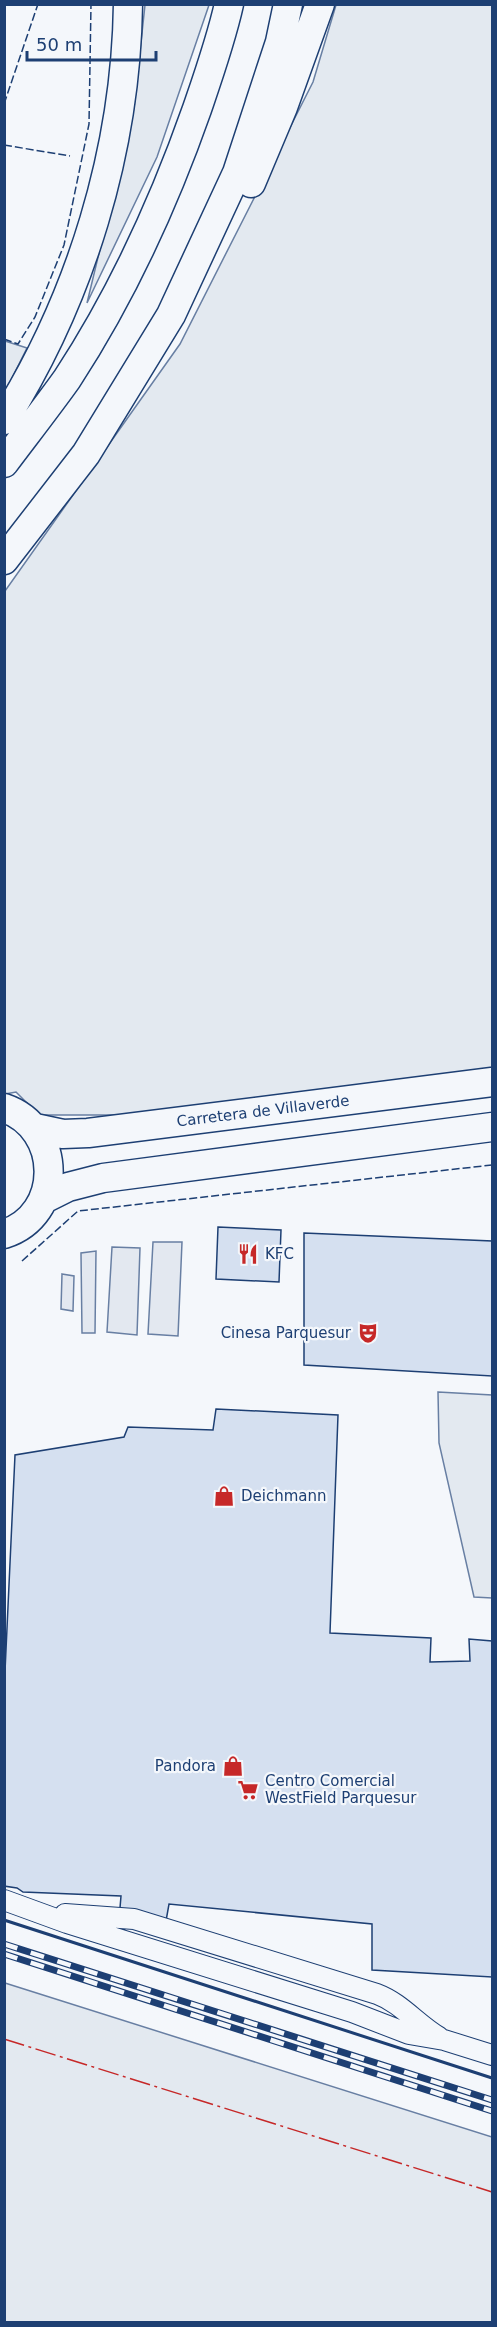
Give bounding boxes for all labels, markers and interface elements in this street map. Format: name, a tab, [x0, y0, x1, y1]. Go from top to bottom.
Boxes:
scale bar	[27, 24, 156, 62]
text: 50 m	[36, 34, 82, 55]
street label: Carretera de Villaverde	[176, 1091, 350, 1131]
restaurant icon: KFC	[236, 1242, 260, 1266]
place label: KFC	[265, 1245, 294, 1263]
theatre icon: Cinesa Parquesur	[356, 1321, 380, 1345]
place label: Cinesa Parquesur	[221, 1324, 352, 1342]
shop icon: Deichmann	[212, 1484, 236, 1508]
place label: Deichmann	[241, 1487, 327, 1505]
shop icon: Pandora	[221, 1754, 245, 1778]
place label: Pandora	[155, 1757, 216, 1775]
place label: Centro Comercial WestField Parquesur	[265, 1772, 417, 1807]
supermarket icon: Centro Comercial WestField Parquesur	[236, 1778, 260, 1802]

